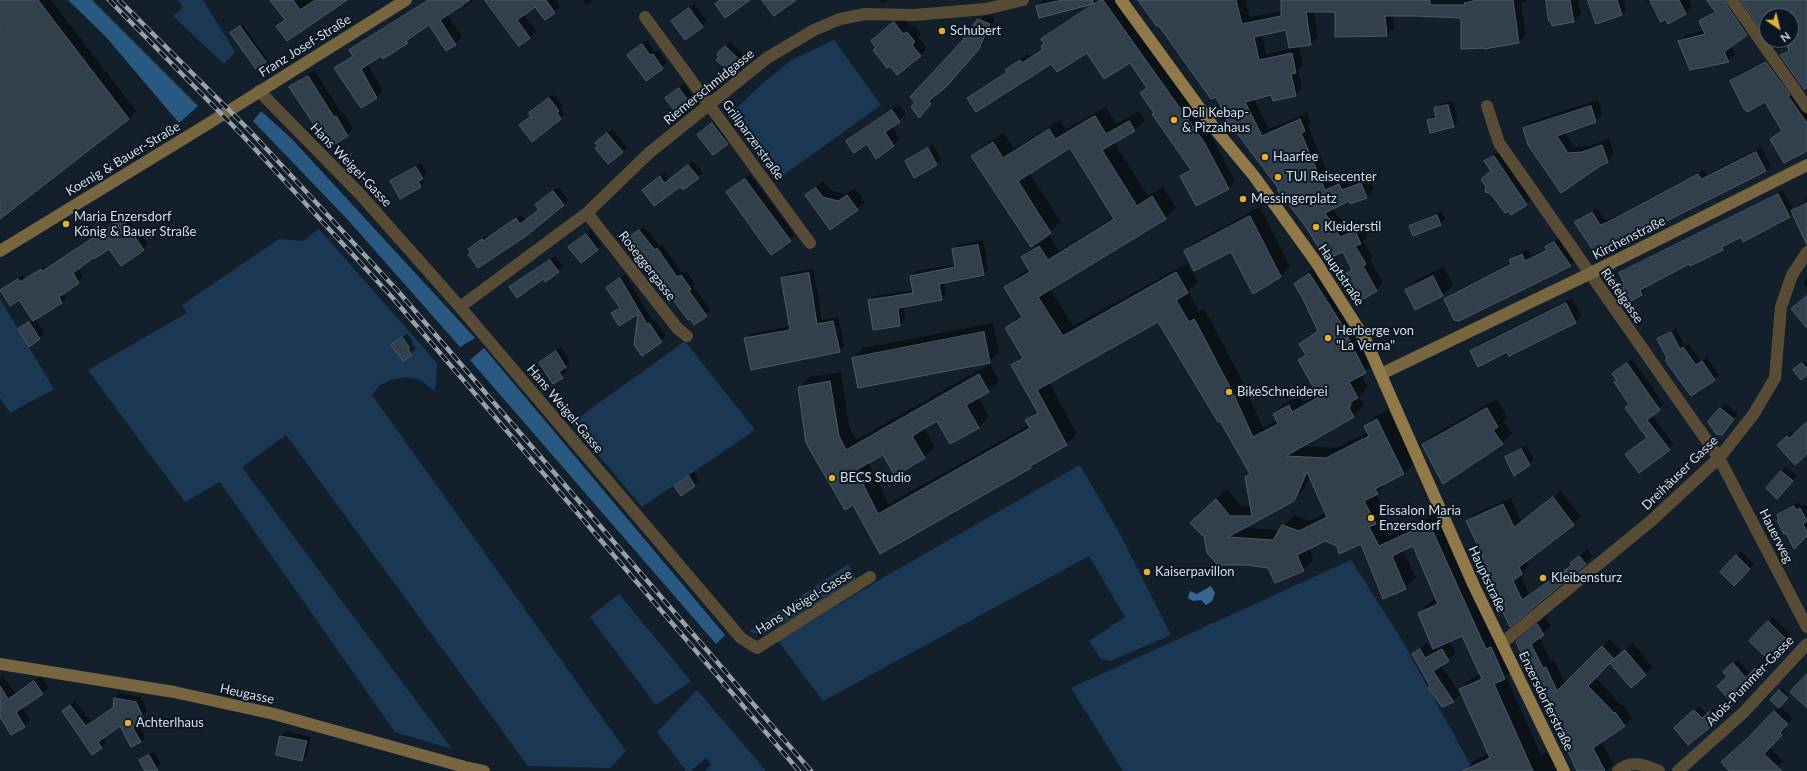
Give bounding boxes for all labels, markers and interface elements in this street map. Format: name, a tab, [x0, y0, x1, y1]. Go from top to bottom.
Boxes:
north arrow	[1759, 8, 1799, 48]
street label: Franz Josef-Straße	[256, 11, 354, 81]
place label: Schubert	[950, 23, 1001, 39]
marker: Schubert	[937, 26, 947, 36]
text: N	[1778, 30, 1793, 45]
street label: Riemerschmidgasse	[661, 46, 757, 128]
street label: Grillparzerstraße	[719, 97, 787, 183]
place label: Deli Kebap- & Pizzahaus	[1182, 105, 1250, 136]
marker: Deli Kebap- & Pizzahaus	[1169, 115, 1179, 125]
street label: Koenig & Bauer-Straße	[63, 119, 183, 199]
street label: Hans Weigel-Gasse	[307, 120, 395, 210]
place label: Haarfee	[1273, 149, 1318, 165]
marker: Haarfee	[1260, 152, 1270, 162]
place label: TUI Reisecenter	[1286, 169, 1377, 185]
marker: TUI Reisecenter	[1273, 172, 1283, 182]
place label: Messingerplatz	[1251, 191, 1337, 207]
marker: Messingerplatz	[1238, 194, 1248, 204]
place label: Maria Enzersdorf König & Bauer Straße	[74, 209, 196, 240]
street label: Kirchenstraße	[1590, 213, 1668, 263]
marker: Maria Enzersdorf König & Bauer Straße	[61, 219, 71, 229]
place label: Kleiderstil	[1324, 219, 1381, 235]
marker: Kleiderstil	[1311, 222, 1321, 232]
street label: Roseggergasse	[615, 228, 679, 304]
street label: Hauptstraße	[1315, 241, 1367, 309]
street label: Riefelgasse	[1597, 265, 1647, 327]
place label: Herberge von "La Verna"	[1336, 323, 1414, 354]
marker: Herberge von "La Verna"	[1323, 333, 1333, 343]
street label: Hans Weigel-Gasse	[523, 362, 607, 456]
place label: BikeSchneiderei	[1237, 384, 1328, 400]
marker: BikeSchneiderei	[1224, 387, 1234, 397]
street label: Dreihäuser Gasse	[1639, 433, 1721, 513]
place label: BECS Studio	[840, 470, 911, 486]
marker: BECS Studio	[827, 473, 837, 483]
place label: Eissalon Maria Enzersdorf	[1379, 503, 1461, 534]
street label: Hauerweg	[1756, 506, 1796, 566]
marker: Eissalon Maria Enzersdorf	[1366, 513, 1376, 523]
street label: Hauptstraße	[1465, 543, 1509, 615]
place label: Kaiserpavillon	[1155, 564, 1235, 580]
street label: Hans Weigel-Gasse	[753, 566, 855, 638]
marker: Kaiserpavillon	[1142, 567, 1152, 577]
place label: Kleibensturz	[1551, 570, 1622, 586]
marker: Kleibensturz	[1538, 573, 1548, 583]
street label: Alois-Pummer-Gasse	[1703, 633, 1797, 729]
street label: Enzersdorferstraße	[1515, 649, 1577, 753]
street label: Heugasse	[218, 681, 276, 707]
place label: Achterlhaus	[136, 715, 204, 731]
marker: Achterlhaus	[123, 718, 133, 728]

